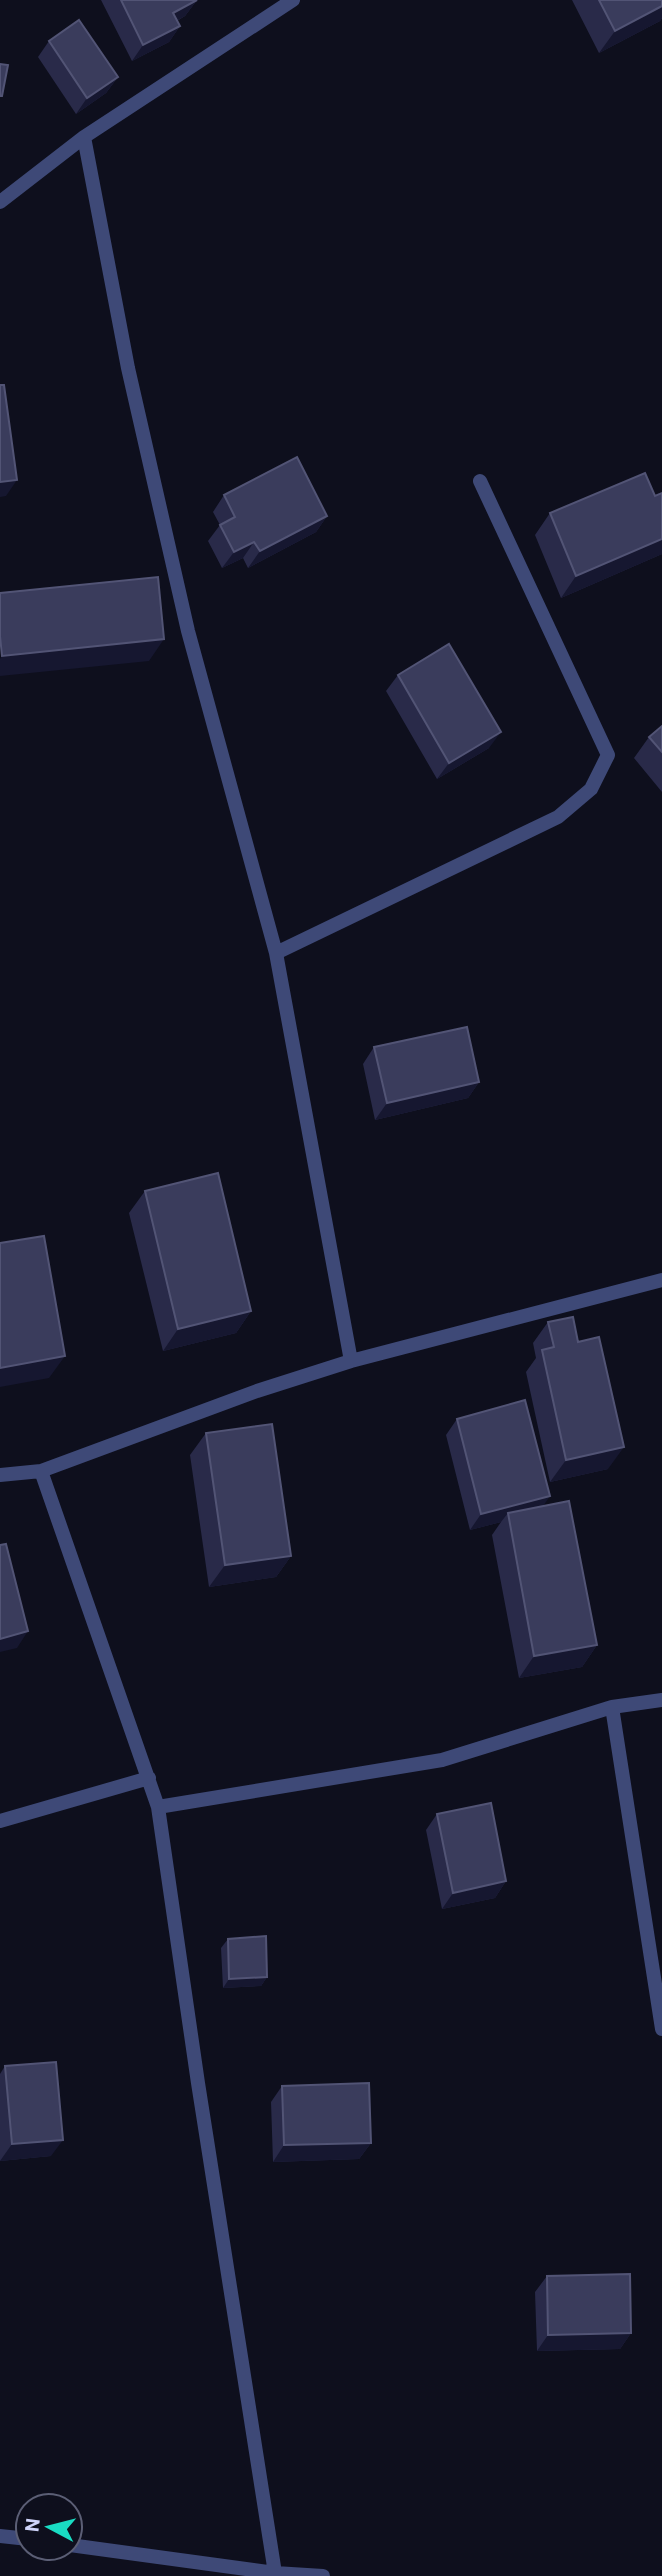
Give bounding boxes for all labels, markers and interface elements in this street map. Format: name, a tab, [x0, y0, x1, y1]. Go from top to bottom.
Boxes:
north arrow	[14, 2492, 84, 2562]
text: N	[20, 2517, 45, 2533]

